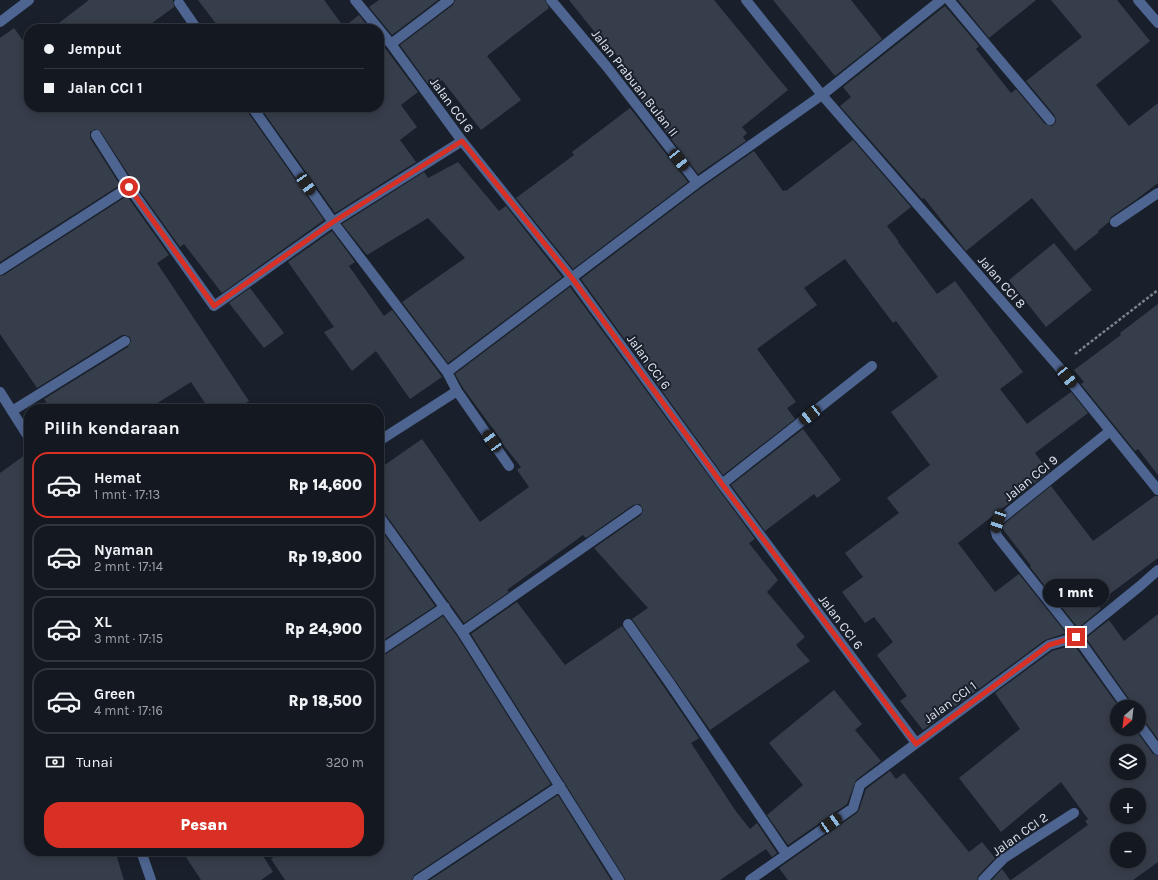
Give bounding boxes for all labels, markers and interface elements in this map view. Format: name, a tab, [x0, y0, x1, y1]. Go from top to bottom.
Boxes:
street label: Jalan Prabuan Bulan II	[589, 26, 681, 140]
text: Jemput	[68, 40, 121, 58]
street label: Jalan CCI 6	[427, 75, 477, 135]
text: Jalan CCI 1	[68, 79, 143, 97]
car	[667, 147, 691, 173]
car	[294, 171, 318, 197]
route start	[120, 178, 138, 196]
street label: Jalan CCI 8	[975, 253, 1029, 311]
street label: Jalan CCI 6	[624, 332, 674, 392]
car	[1055, 364, 1079, 390]
car	[797, 403, 823, 427]
text: Pilih kendaraan	[44, 417, 180, 439]
car	[480, 428, 504, 454]
street label: Jalan CCI 9	[1001, 452, 1061, 504]
icon: car	[46, 467, 82, 503]
text: Hemat	[94, 469, 141, 487]
text: Rp 14,600	[289, 476, 362, 494]
text: 1 mnt · 17:13	[94, 487, 160, 502]
car	[988, 508, 1008, 534]
icon: car	[46, 539, 82, 575]
text: Nyaman	[94, 541, 153, 559]
text: Rp 19,800	[288, 548, 362, 566]
text: 2 mnt · 17:14	[94, 559, 163, 574]
callout: 1 mnt	[1043, 579, 1109, 607]
text: 1 mnt	[1059, 585, 1093, 600]
street label: Jalan CCI 6	[816, 592, 866, 652]
icon: car	[46, 611, 82, 647]
text: XL	[94, 613, 112, 631]
text: Rp 24,900	[285, 620, 362, 638]
route end	[1067, 628, 1085, 646]
text: 3 mnt · 17:15	[94, 631, 163, 646]
street label: Jalan CCI 1	[921, 678, 979, 726]
icon: car	[46, 683, 82, 719]
text: Green	[94, 685, 135, 703]
text: Rp 18,500	[289, 692, 362, 710]
north arrow	[1110, 700, 1146, 736]
map controls	[1110, 700, 1146, 868]
text: 4 mnt · 17:16	[94, 703, 163, 718]
button: layers	[1110, 744, 1146, 780]
icon: cash	[44, 751, 66, 773]
text: Tunai	[76, 753, 113, 771]
text: 320 m	[326, 755, 364, 770]
button: +	[1110, 788, 1146, 824]
button: Pesan	[44, 802, 364, 848]
street label: Jalan CCI 2	[989, 809, 1051, 859]
car	[818, 811, 844, 835]
button: −	[1110, 832, 1146, 868]

